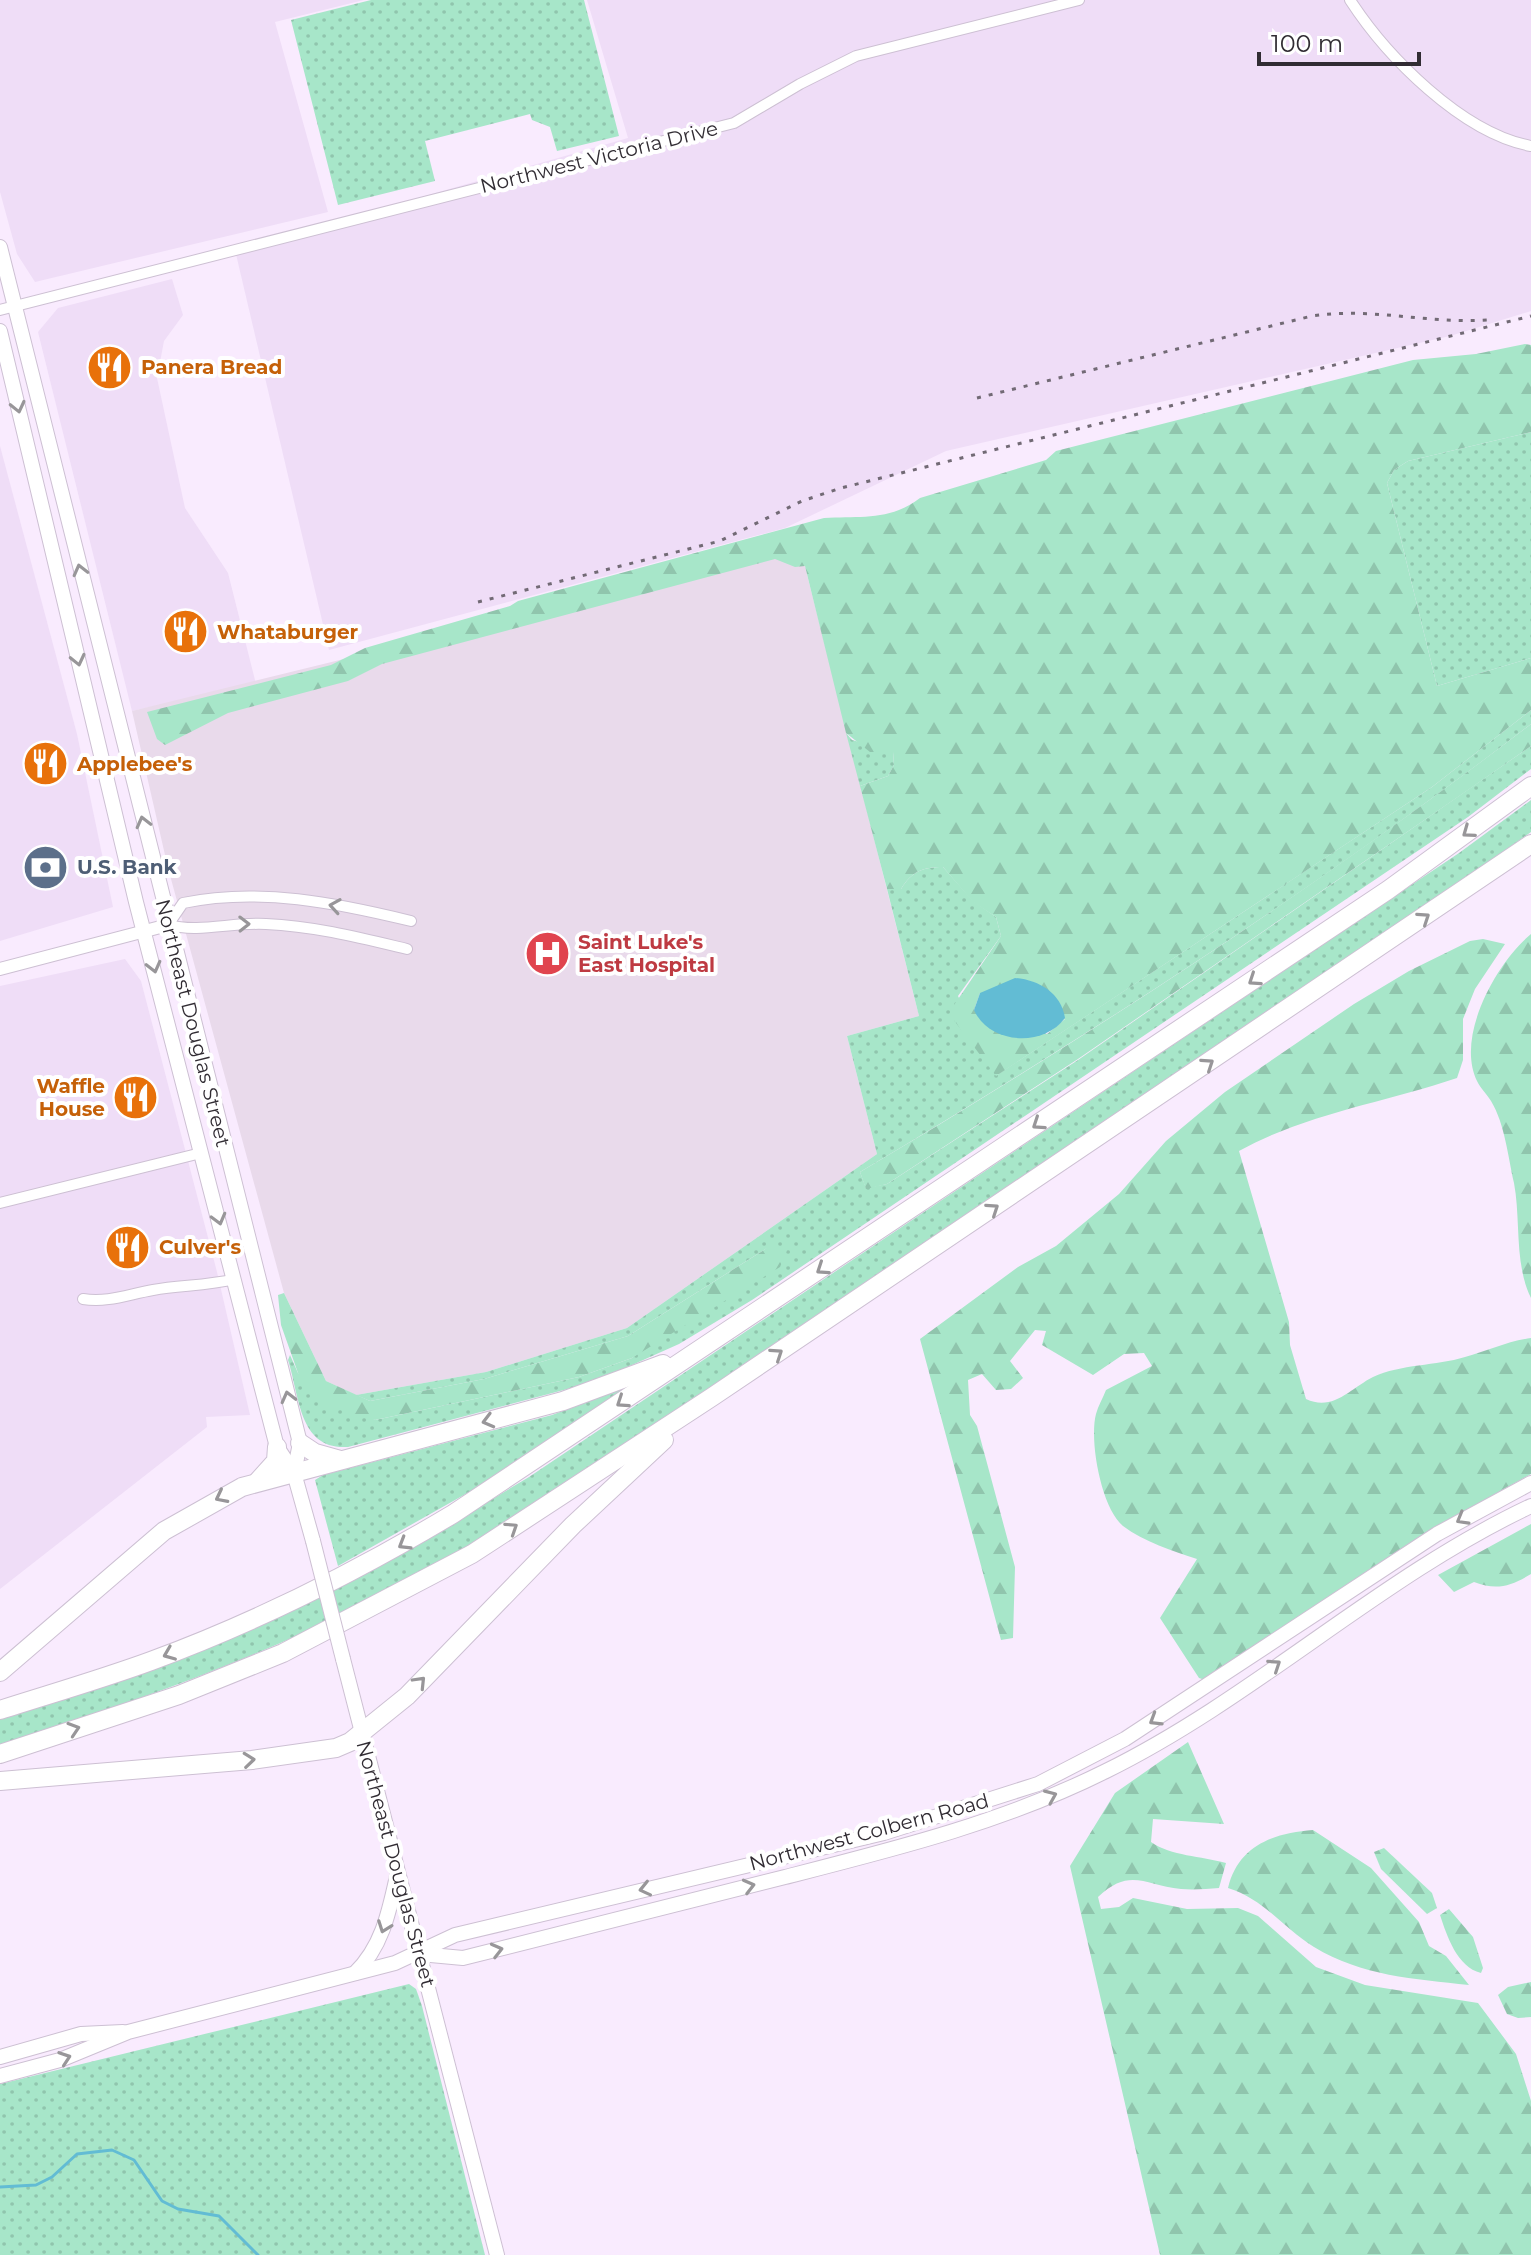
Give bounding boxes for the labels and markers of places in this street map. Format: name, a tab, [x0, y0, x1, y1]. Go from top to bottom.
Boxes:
restaurant icon: Panera Bread	[86, 343, 134, 391]
place label: Panera Bread	[141, 355, 282, 379]
restaurant icon: Whataburger	[162, 608, 210, 656]
place label: Whataburger	[217, 620, 359, 644]
restaurant icon: Applebee's	[22, 740, 70, 788]
place label: Applebee's	[76, 752, 193, 776]
bank icon: U.S. Bank	[22, 843, 70, 891]
place label: U.S. Bank	[77, 855, 178, 879]
hospital icon: Saint Luke's East Hospital	[523, 929, 571, 977]
place label: Saint Luke's East Hospital	[578, 930, 715, 977]
place label: Waffle House	[36, 1074, 105, 1121]
restaurant icon: Waffle House	[112, 1074, 160, 1122]
restaurant icon: Culver's	[104, 1223, 152, 1271]
place label: Culver's	[159, 1235, 241, 1259]

